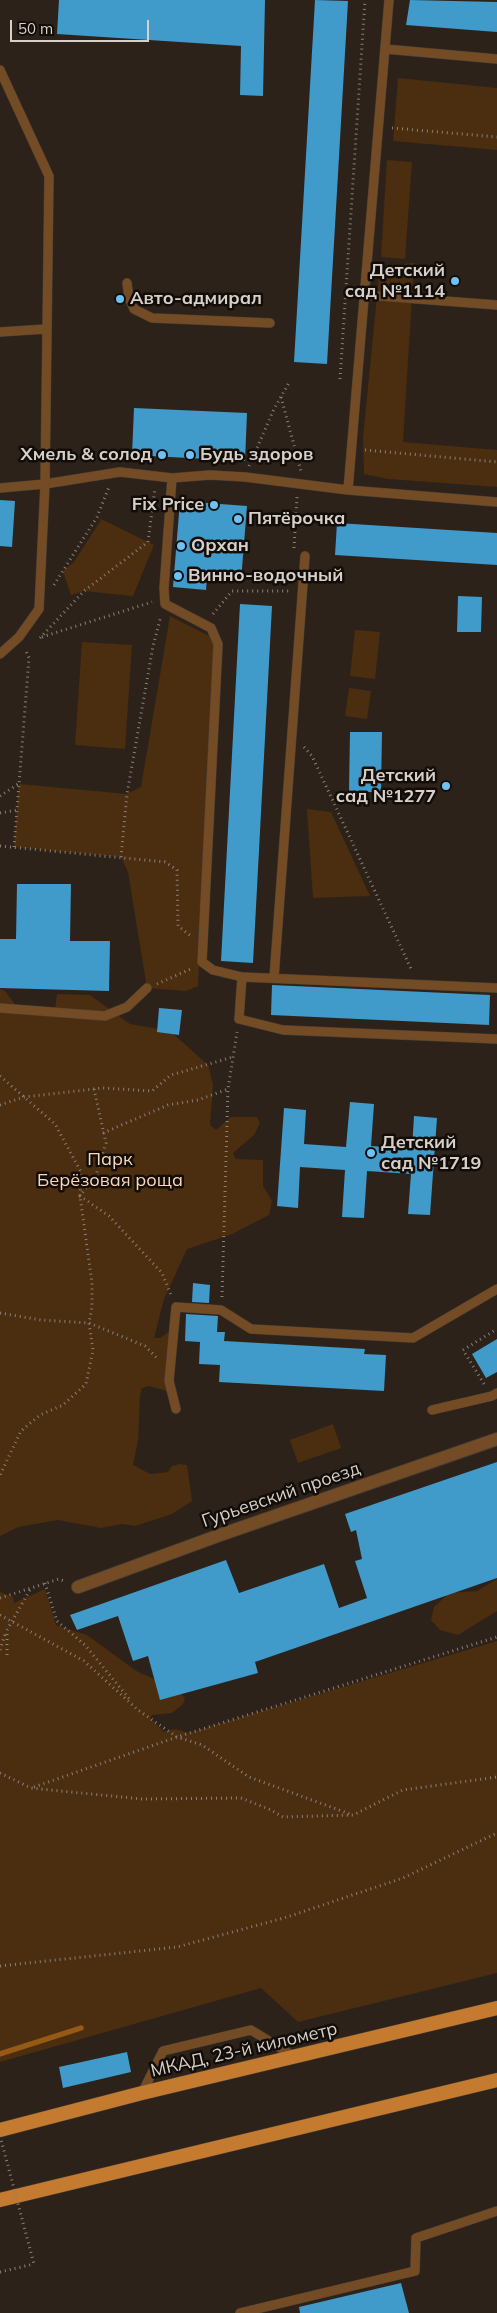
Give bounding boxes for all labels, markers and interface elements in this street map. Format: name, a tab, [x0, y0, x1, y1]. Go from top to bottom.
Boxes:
scale bar	[12, 10, 151, 42]
text: 50 m	[18, 19, 53, 38]
place label: Детский сад №1114	[345, 260, 445, 302]
marker: Детский сад №1114	[449, 275, 461, 287]
place label: Авто-адмирал	[130, 288, 262, 310]
marker: Авто-адмирал	[114, 293, 126, 305]
place label: Хмель & солод	[21, 444, 152, 466]
place label: Будь здоров	[200, 444, 313, 466]
marker: Хмель & солод	[156, 449, 168, 461]
marker: Будь здоров	[184, 449, 196, 461]
place label: Fix Price	[132, 494, 204, 516]
marker: Fix Price	[208, 499, 220, 511]
place label: Пятёрочка	[248, 508, 345, 530]
marker: Пятёрочка	[232, 513, 244, 525]
place label: Орхан	[191, 535, 249, 557]
marker: Орхан	[175, 540, 187, 552]
place label: Винно-водочный	[188, 565, 343, 587]
marker: Винно-водочный	[172, 570, 184, 582]
place label: Детский сад №1277	[336, 765, 436, 808]
marker: Детский сад №1277	[440, 780, 452, 792]
place label: Детский сад №1719	[381, 1132, 481, 1174]
marker: Детский сад №1719	[365, 1147, 377, 1159]
park label: Парк Берёзовая роща	[37, 1149, 183, 1192]
street label: Гурьевский проезд	[199, 1458, 363, 1532]
street label: МКАД, 23-й километр	[149, 2018, 339, 2082]

